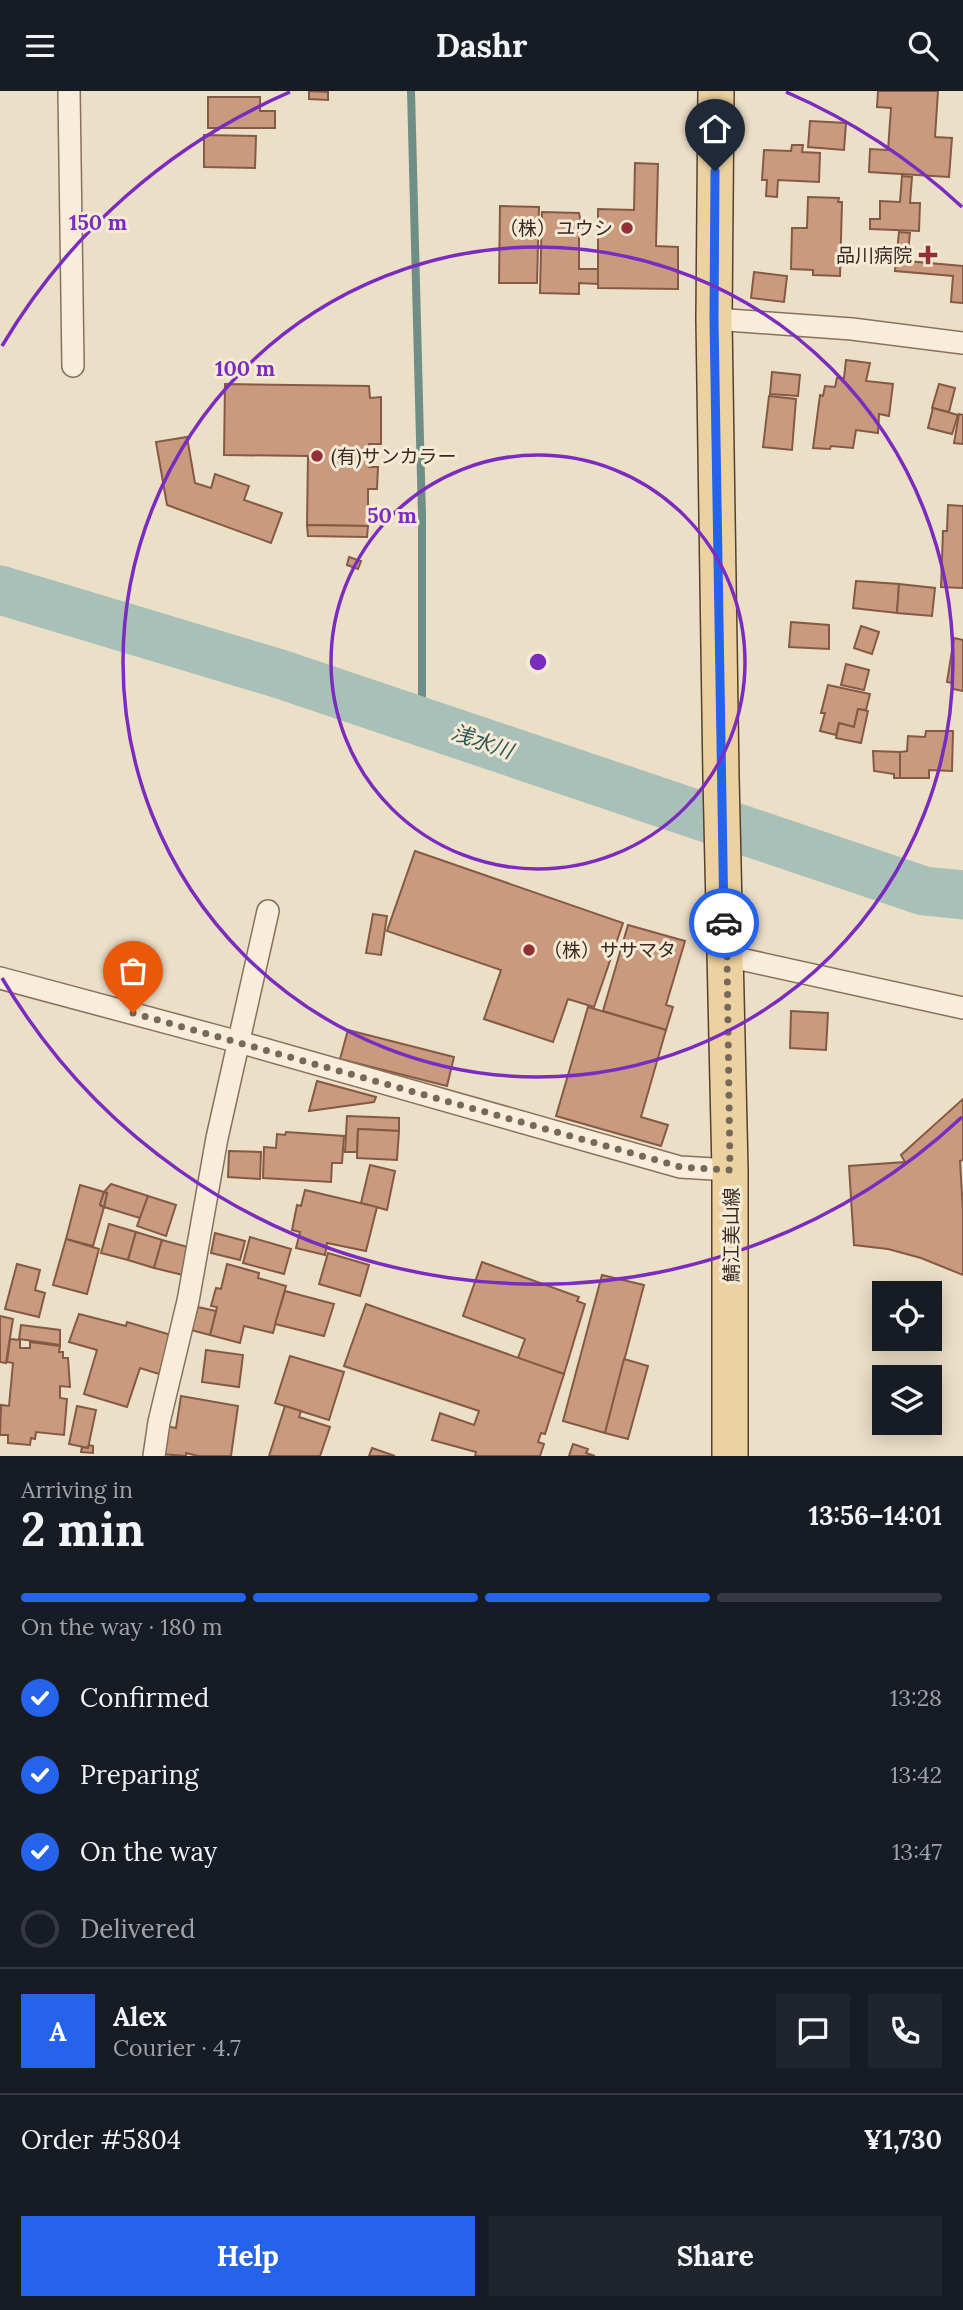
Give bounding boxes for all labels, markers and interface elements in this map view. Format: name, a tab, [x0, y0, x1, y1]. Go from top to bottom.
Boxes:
text: Dashr	[436, 25, 527, 66]
icon: menu	[21, 27, 59, 65]
icon: search	[904, 27, 942, 65]
pin	[685, 99, 745, 171]
icon: home	[696, 110, 734, 148]
text: 150 m	[69, 209, 127, 236]
place label: （株）ユウシ	[499, 216, 613, 240]
marker: （株）ユウシ	[619, 220, 635, 236]
place label: 品川病院	[836, 243, 912, 267]
marker: 品川病院	[918, 245, 938, 265]
text: 100 m	[215, 355, 275, 382]
place label: (有)サンカラー	[331, 444, 457, 469]
marker: (有)サンカラー	[309, 448, 325, 464]
text: 50 m	[367, 502, 417, 529]
centre of rings	[526, 650, 550, 674]
water label: 浅水川	[448, 719, 518, 765]
courier	[689, 888, 759, 958]
icon: car	[705, 904, 743, 942]
place label: （株）ササマタ	[543, 938, 676, 962]
pin	[103, 941, 163, 1013]
marker: （株）ササマタ	[521, 942, 537, 958]
icon: bag	[114, 952, 152, 990]
street label: 鯖江美山線	[719, 1187, 743, 1283]
map controls	[872, 1281, 942, 1435]
button: locate	[872, 1281, 942, 1351]
button: layers	[872, 1365, 942, 1435]
text: Arriving in	[21, 1475, 133, 1504]
text: 13:56–14:01	[808, 1499, 942, 1532]
text: 2 min	[21, 1500, 144, 1559]
text: On the way · 180 m	[21, 1612, 222, 1641]
icon: check	[21, 1679, 59, 1717]
text: Confirmed	[80, 1681, 209, 1714]
text: 13:28	[890, 1683, 942, 1712]
icon: check	[21, 1756, 59, 1794]
text: Preparing	[80, 1758, 199, 1791]
text: 13:42	[890, 1760, 942, 1789]
icon: check	[21, 1833, 59, 1871]
text: On the way	[80, 1835, 217, 1868]
text: 13:47	[892, 1837, 942, 1866]
text: Delivered	[80, 1912, 196, 1945]
button: chat	[776, 1994, 850, 2068]
button: phone	[868, 1994, 942, 2068]
text: Alex	[113, 2000, 167, 2033]
text: A	[49, 2015, 67, 2048]
text: Courier · 4.7	[113, 2033, 241, 2062]
text: Order #5804	[21, 2123, 181, 2156]
text: ¥1,730	[864, 2123, 942, 2156]
button: Help	[21, 2216, 475, 2296]
button: Share	[489, 2216, 942, 2296]

